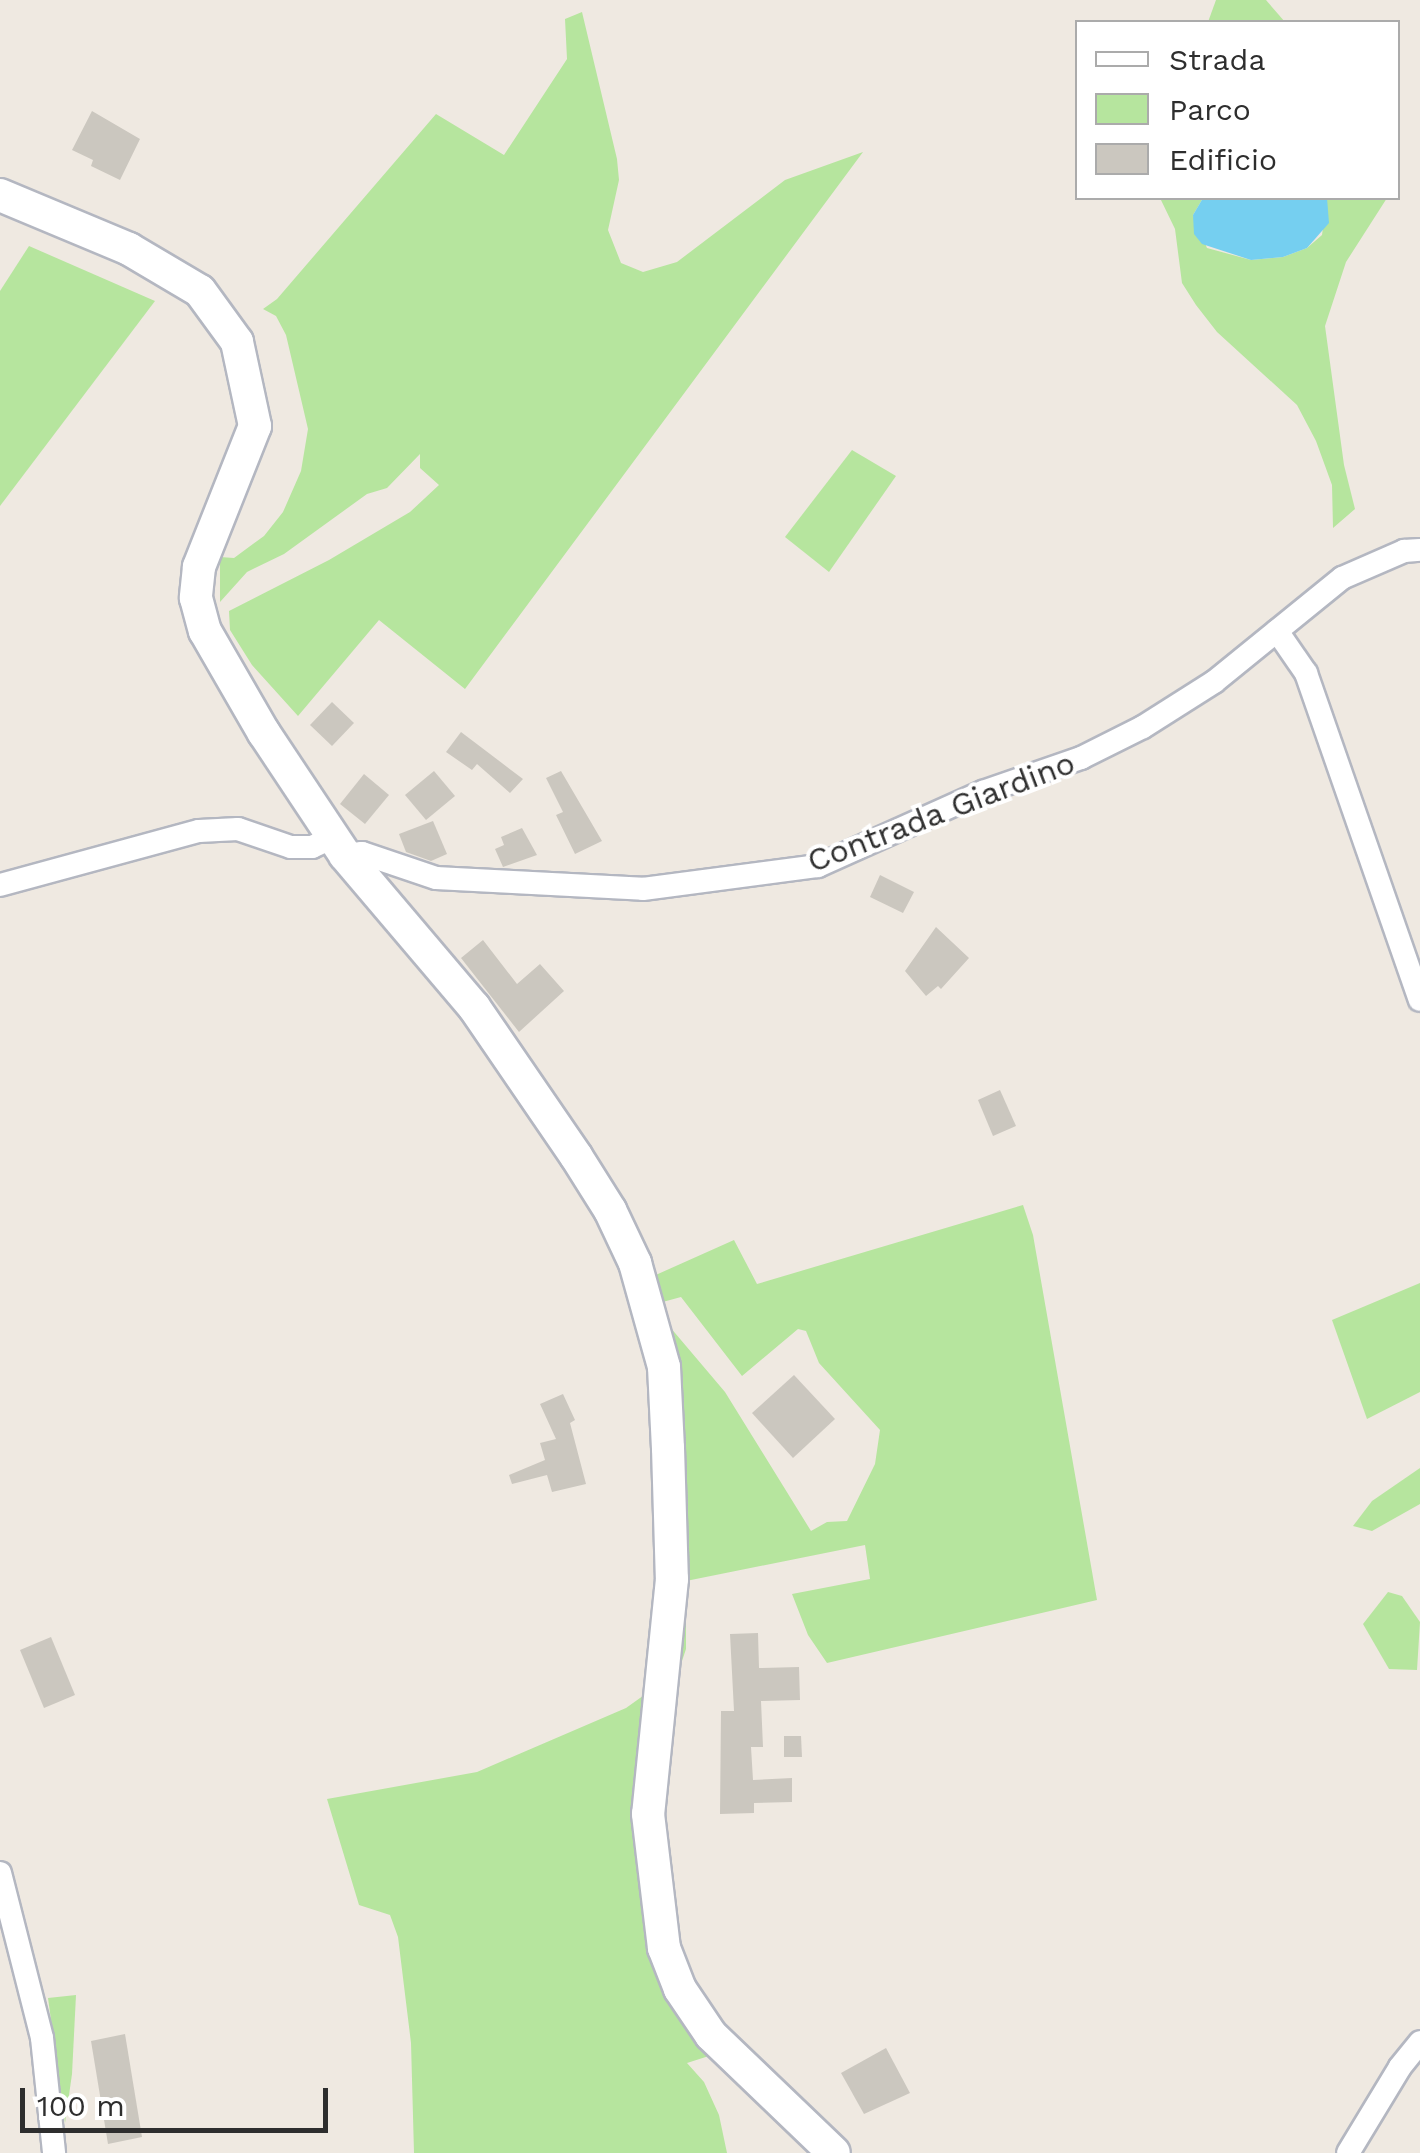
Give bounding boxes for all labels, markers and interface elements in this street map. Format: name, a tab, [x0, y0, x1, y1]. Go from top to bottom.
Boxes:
legend	[1075, 20, 1400, 200]
text: Strada	[1169, 42, 1265, 77]
text: Parco	[1169, 92, 1251, 127]
text: Edificio	[1169, 142, 1277, 177]
street label: Contrada Giardino	[802, 743, 1080, 881]
scale bar	[25, 2068, 332, 2130]
text: 100 m	[37, 2088, 125, 2123]

